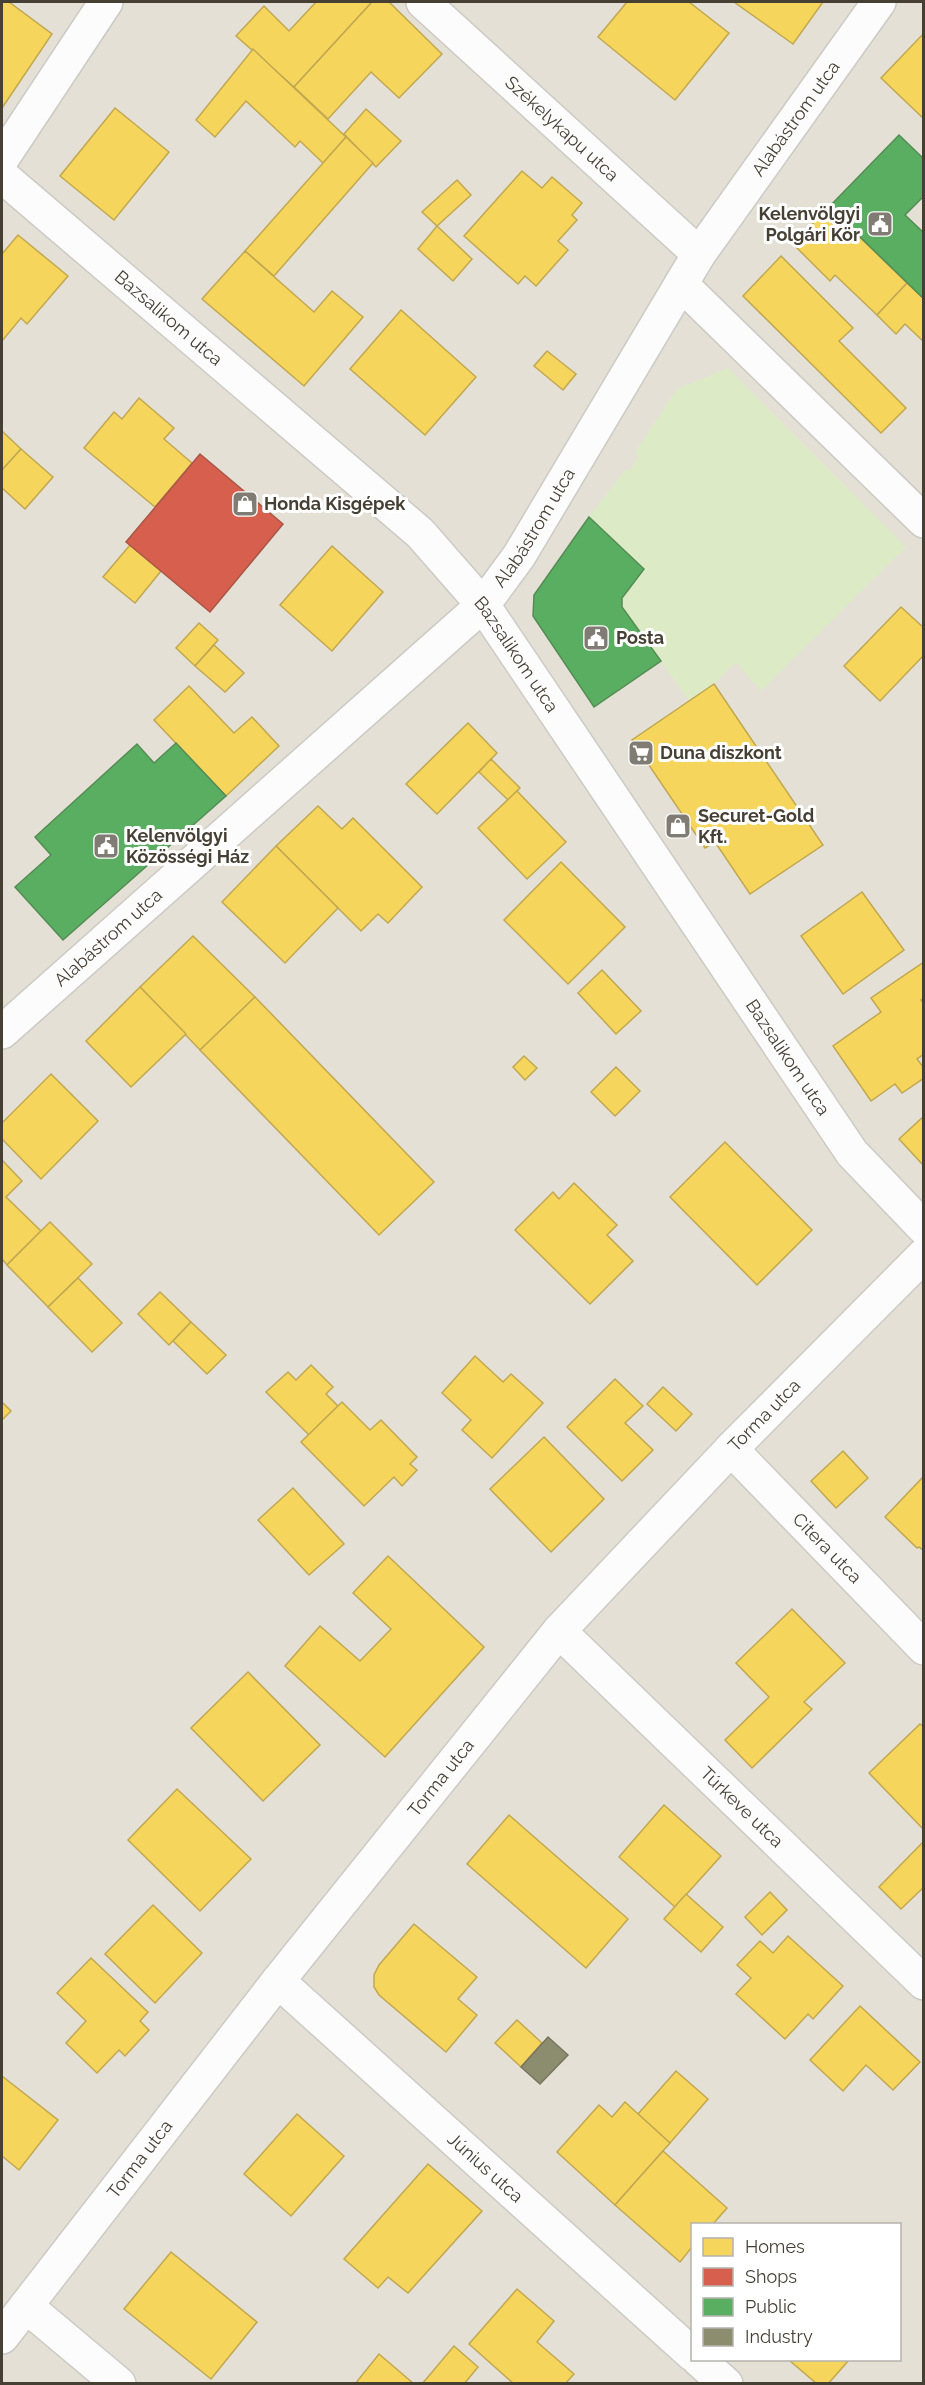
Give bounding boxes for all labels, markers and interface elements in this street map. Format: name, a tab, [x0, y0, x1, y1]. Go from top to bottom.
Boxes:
street label: Alabástrom utca	[747, 57, 844, 180]
street label: Székelykapu utca	[501, 71, 623, 185]
place label: Kelenvölgyi Polgári Kör	[759, 203, 860, 245]
public building icon: Kelenvölgyi Polgári Kör	[865, 209, 895, 239]
street label: Bazsalikom utca	[111, 266, 227, 370]
street label: Alabástrom utca	[489, 464, 579, 591]
shop icon: Honda Kisgépek	[230, 489, 260, 519]
place label: Honda Kisgépek	[264, 493, 406, 514]
street label: Bazsalikom utca	[470, 592, 563, 716]
public building icon: Posta	[581, 623, 611, 653]
place label: Posta	[616, 627, 664, 648]
supermarket icon: Duna diszkont	[626, 738, 656, 768]
place label: Duna diszkont	[660, 742, 782, 763]
place label: Securet-Gold Kft.	[698, 805, 814, 847]
shop icon: Securet-Gold Kft.	[663, 811, 693, 841]
place label: Kelenvölgyi Közösségi Ház	[126, 825, 249, 867]
public building icon: Kelenvölgyi Közösségi Ház	[91, 831, 121, 861]
street label: Alabástrom utca	[50, 884, 166, 991]
street label: Bazsalikom utca	[742, 995, 835, 1119]
street label: Torma utca	[724, 1375, 804, 1456]
street label: Citera utca	[789, 1508, 866, 1587]
street label: Torma utca	[403, 1735, 478, 1820]
street label: Túrkeve utca	[697, 1762, 788, 1852]
street label: Torma utca	[103, 2116, 176, 2202]
street label: Június utca	[444, 2128, 528, 2207]
legend	[691, 2223, 901, 2361]
text: Homes	[745, 2236, 805, 2257]
text: Shops	[745, 2266, 797, 2287]
text: Public	[745, 2296, 797, 2317]
text: Industry	[745, 2326, 813, 2347]

